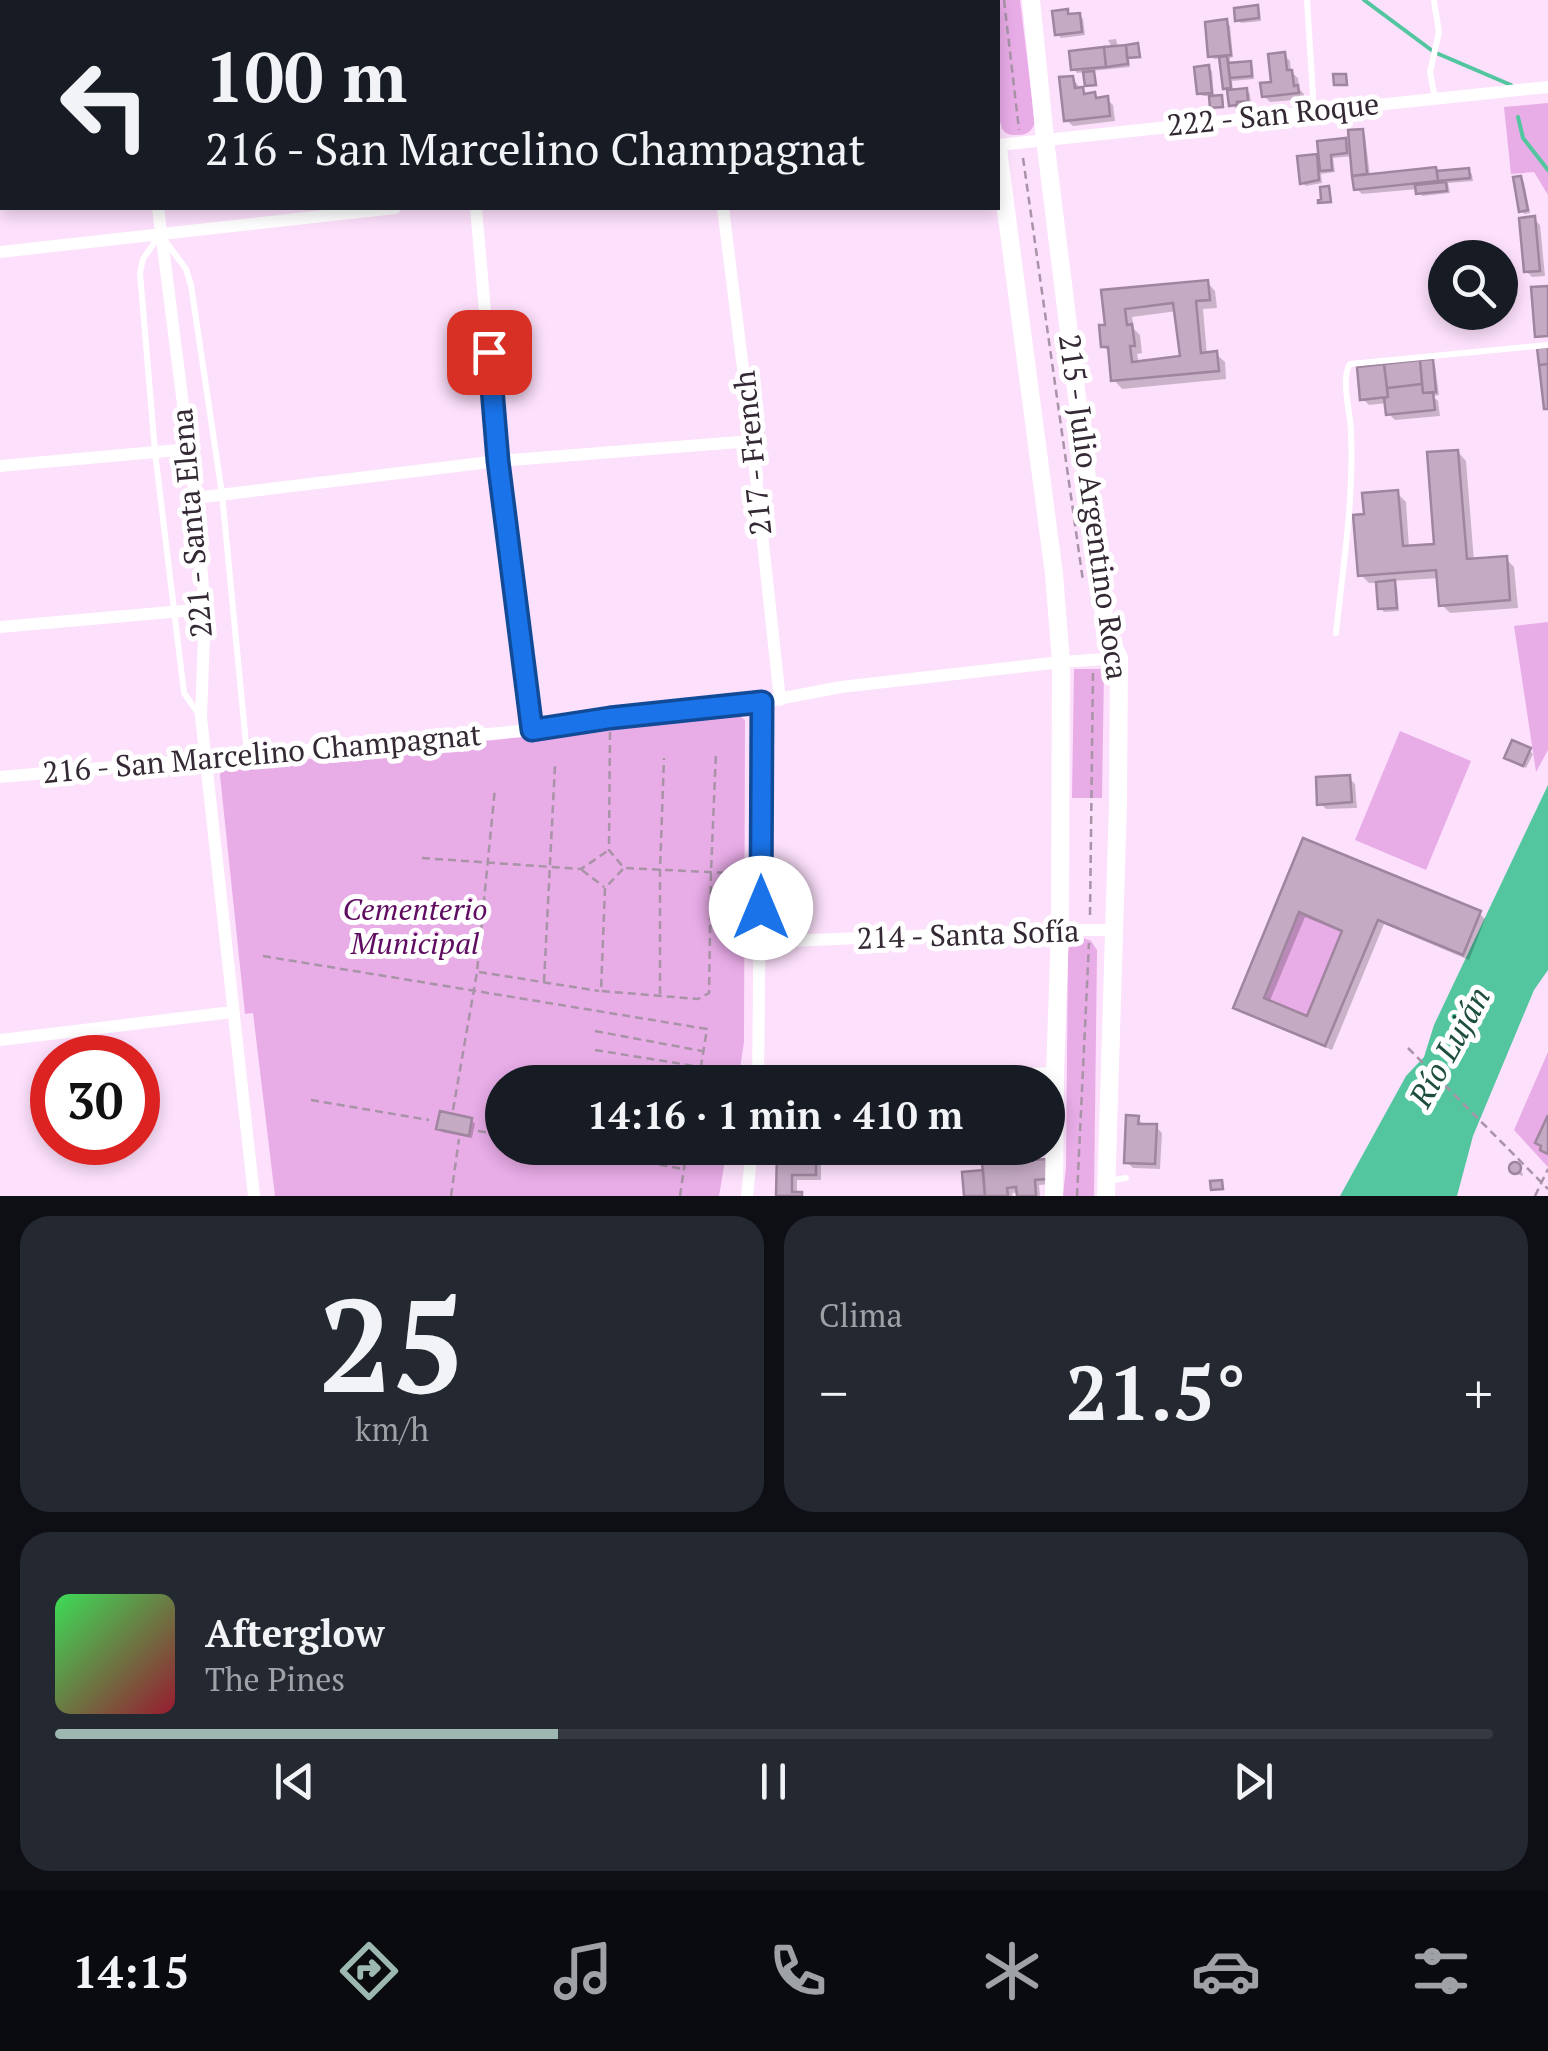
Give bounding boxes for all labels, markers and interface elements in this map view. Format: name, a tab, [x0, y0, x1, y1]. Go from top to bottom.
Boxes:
text: 100 m	[205, 29, 407, 122]
icon: left	[40, 40, 170, 170]
street label: 222 - San Roque	[1165, 83, 1381, 145]
text: 216 - San Marcelino Champagnat	[205, 118, 865, 178]
map controls	[1428, 240, 1518, 330]
button: search	[1428, 240, 1518, 330]
pin	[447, 310, 532, 395]
icon: arrive	[462, 325, 517, 380]
street label: 215 - Julio Argentino Roca	[1050, 331, 1138, 682]
street label: 217 - French	[723, 368, 781, 537]
street label: 221 - Santa Elena	[161, 407, 221, 639]
street label: 216 - San Marcelino Champagnat	[41, 714, 483, 792]
position arrow	[709, 856, 813, 960]
park label: Cementerio Municipal	[342, 889, 488, 963]
street label: 214 - Santa Sofía	[856, 910, 1080, 958]
water label: Río Luján	[1398, 979, 1499, 1115]
speed limit sign: 30	[30, 1035, 160, 1165]
text: 14:16 · 1 min · 410 m	[587, 1090, 963, 1140]
text: 25	[319, 1257, 465, 1429]
text: Clima	[819, 1294, 903, 1336]
text: 21.5°	[1066, 1342, 1246, 1441]
text: −	[819, 1356, 848, 1429]
text: +	[1464, 1356, 1493, 1429]
text: km/h	[355, 1408, 429, 1450]
text: Afterglow	[205, 1608, 385, 1658]
text: The Pines	[205, 1658, 345, 1700]
icon: previous	[267, 1754, 322, 1809]
icon: pause	[746, 1754, 801, 1809]
icon: next	[1226, 1754, 1281, 1809]
icon: directions	[334, 1936, 404, 2006]
icon: music	[548, 1936, 618, 2006]
icon: phone	[763, 1936, 833, 2006]
icon: climate	[977, 1936, 1047, 2006]
icon: car	[1191, 1936, 1261, 2006]
icon: filters	[1406, 1936, 1476, 2006]
text: 14:15	[72, 1941, 189, 2001]

